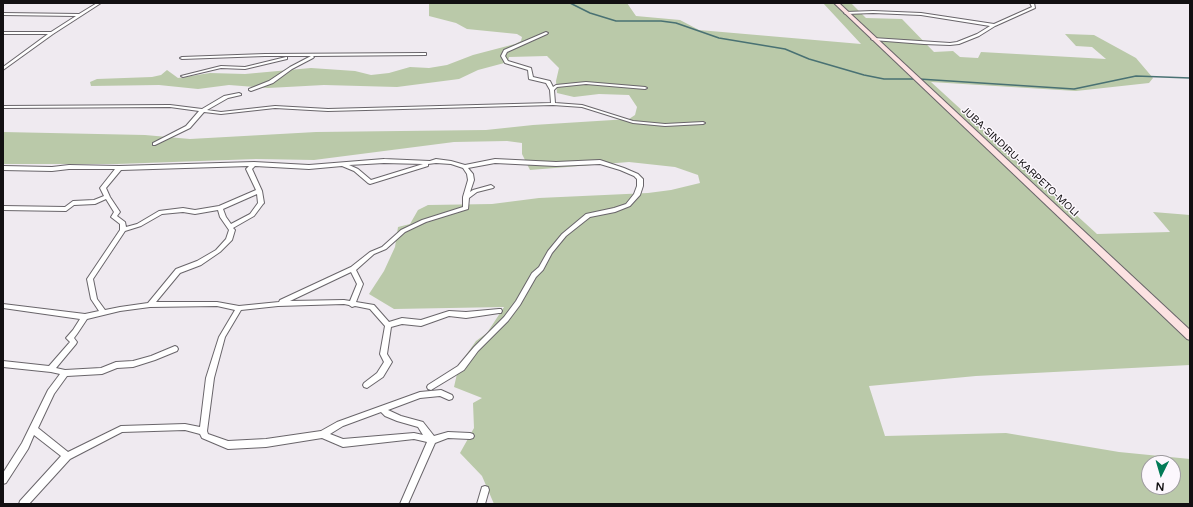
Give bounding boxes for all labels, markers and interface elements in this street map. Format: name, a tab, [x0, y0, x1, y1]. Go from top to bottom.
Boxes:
street label: JUBA-SINDIRU-KARPETO-MOLI	[959, 105, 1081, 219]
north arrow	[1141, 455, 1181, 495]
text: N	[1155, 480, 1165, 493]

